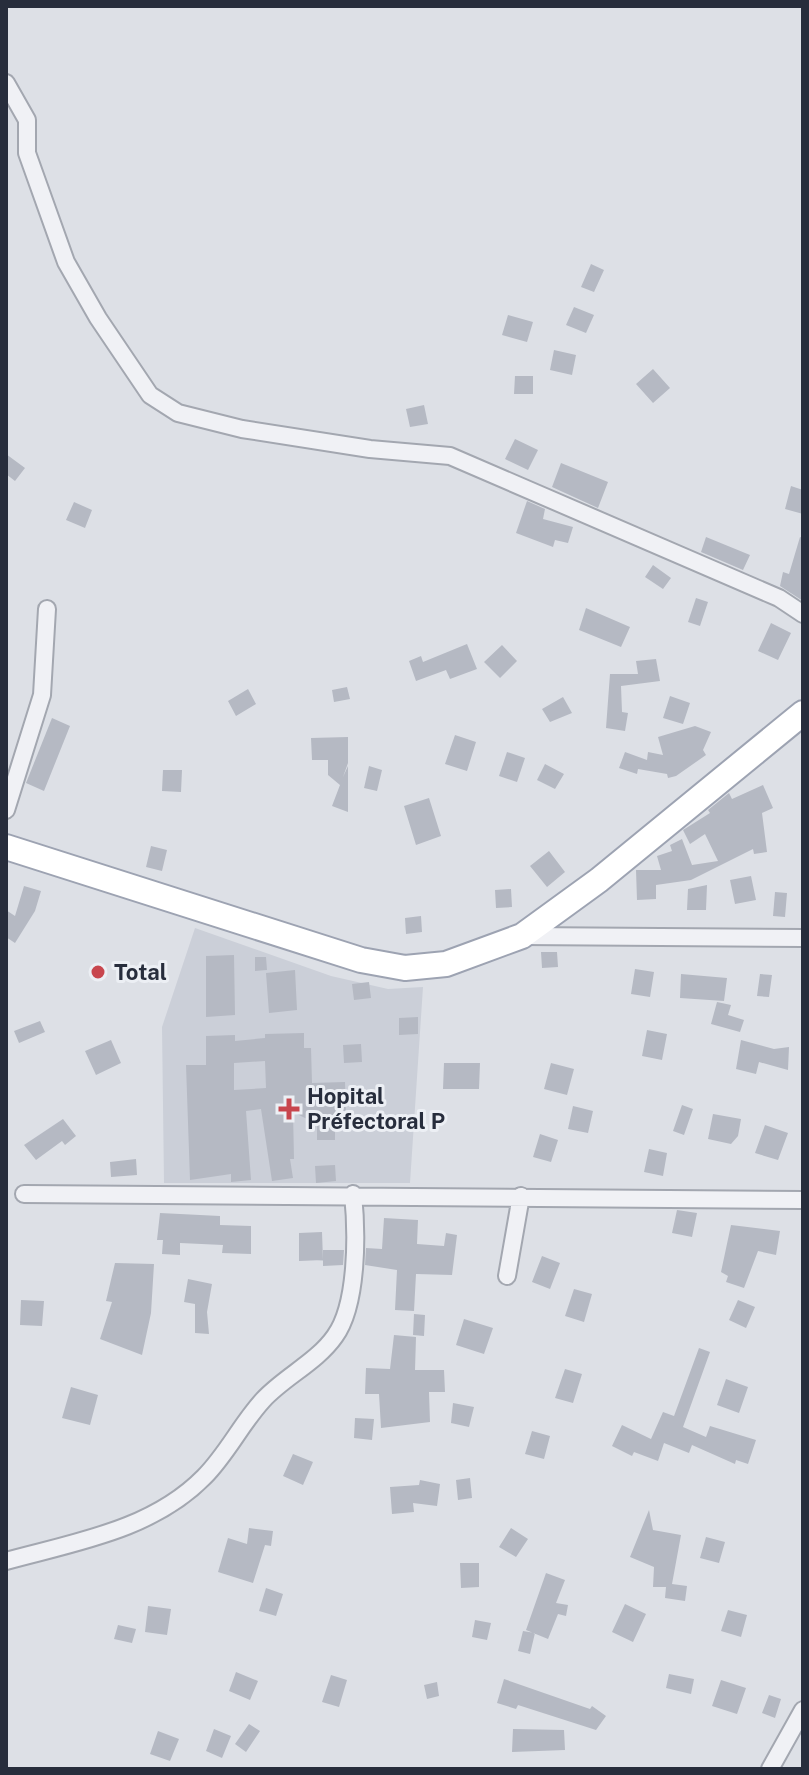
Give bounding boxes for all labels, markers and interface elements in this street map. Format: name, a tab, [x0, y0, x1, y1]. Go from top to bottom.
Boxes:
place label: Total	[114, 959, 167, 985]
marker: Total	[89, 963, 107, 981]
place label: Hopital Préfectoral P	[307, 1083, 445, 1134]
marker: Hopital Préfectoral P	[278, 1098, 300, 1120]

